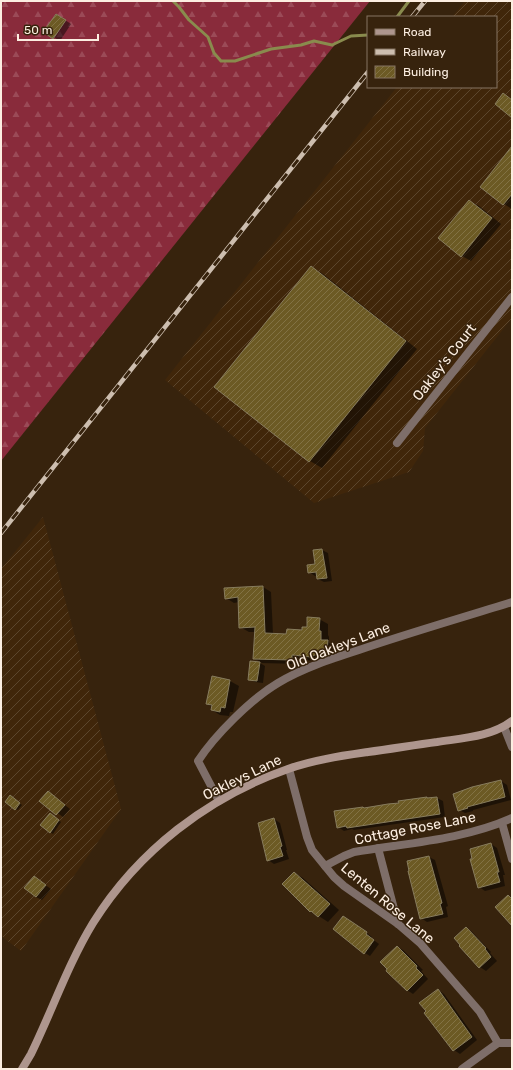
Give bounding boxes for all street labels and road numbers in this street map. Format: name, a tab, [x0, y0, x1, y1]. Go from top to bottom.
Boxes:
street label: Oakley's Court	[409, 320, 480, 404]
street label: Old Oakleys Lane	[284, 619, 393, 674]
street label: Oakleys Lane	[200, 751, 284, 804]
street label: Cottage Rose Lane	[353, 808, 477, 849]
street label: Lenten Rose Lane	[338, 859, 438, 947]

